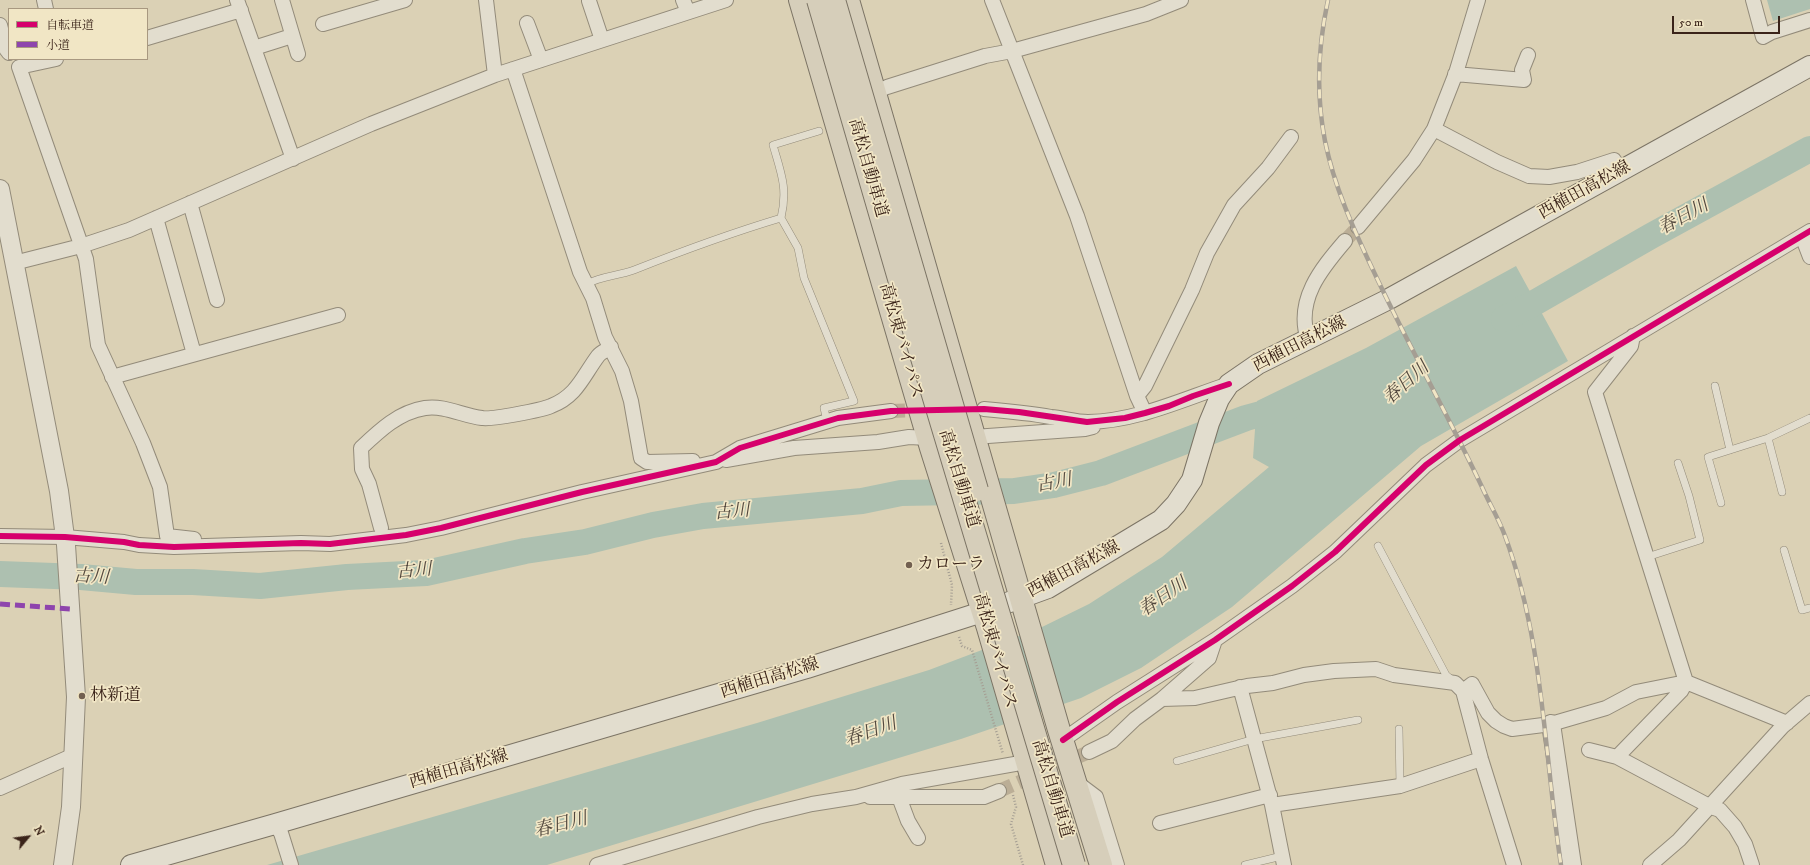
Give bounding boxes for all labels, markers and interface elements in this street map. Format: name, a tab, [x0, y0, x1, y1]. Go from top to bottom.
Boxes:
legend	[8, 8, 148, 60]
scale bar	[1674, 8, 1782, 34]
text: 50 m	[1679, 15, 1703, 30]
text: 自転車道	[46, 18, 94, 33]
text: 小道	[46, 38, 70, 53]
street label: 高松自動車道	[843, 116, 891, 220]
street label: 西植田高松線	[1535, 157, 1635, 225]
water label: 春日川	[1655, 195, 1713, 241]
street label: 高松東バイパス	[874, 281, 926, 401]
street label: 西植田高松線	[1250, 313, 1350, 377]
water label: 春日川	[1380, 358, 1434, 410]
street label: 高松自動車道	[933, 427, 983, 531]
water label: 古川	[1034, 470, 1074, 498]
water label: 古川	[713, 501, 751, 525]
street label: 西植田高松線	[1024, 537, 1124, 603]
place label: カローラ	[917, 555, 985, 575]
water label: 古川	[395, 560, 433, 584]
marker: カローラ	[904, 560, 914, 570]
water label: 古川	[72, 566, 110, 590]
water label: 春日川	[1136, 574, 1192, 622]
street label: 高松東バイパス	[968, 591, 1020, 711]
street label: 西植田高松線	[718, 654, 822, 704]
place label: 林新道	[90, 686, 141, 706]
marker: 林新道	[77, 691, 87, 701]
water label: 春日川	[842, 714, 900, 752]
street label: 高松自動車道	[1026, 737, 1076, 841]
street label: 西植田高松線	[407, 746, 511, 794]
water label: 春日川	[532, 809, 590, 843]
north arrow	[8, 817, 48, 857]
text: N	[30, 824, 47, 839]

